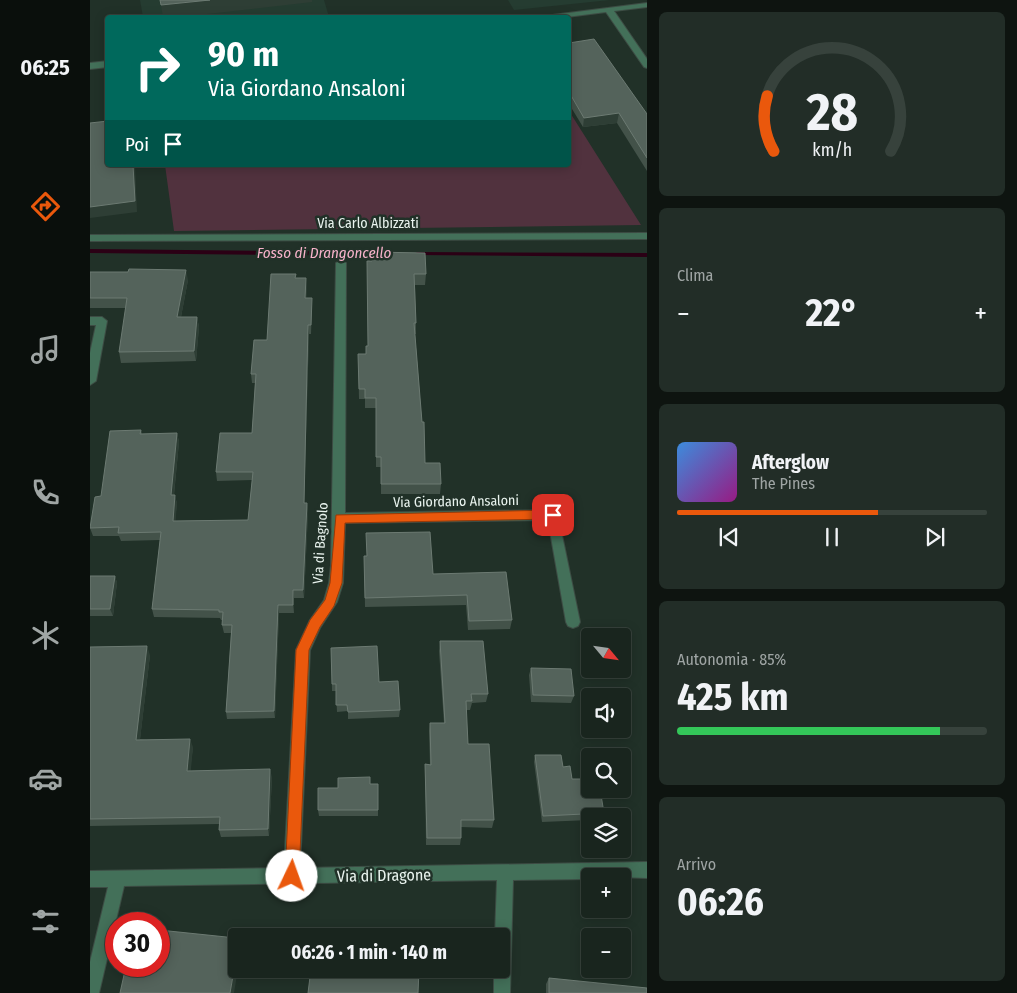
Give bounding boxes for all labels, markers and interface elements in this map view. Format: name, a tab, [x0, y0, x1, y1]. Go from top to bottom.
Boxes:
text: 90 m	[208, 33, 279, 75]
icon: right	[125, 35, 190, 100]
text: 06:25	[20, 54, 70, 81]
text: Via Giordano Ansaloni	[208, 75, 406, 102]
text: 28	[805, 81, 858, 144]
icon: arrive	[159, 130, 187, 158]
text: Poi	[125, 133, 149, 156]
text: km/h	[812, 139, 852, 161]
icon: directions	[28, 189, 63, 224]
street label: Via Carlo Albizzati	[317, 215, 419, 232]
water label: Fosso di Drangoncello	[257, 244, 391, 262]
text: Clima	[677, 266, 713, 285]
text: 22°	[805, 290, 858, 336]
text: −	[677, 297, 690, 330]
text: +	[974, 297, 987, 330]
icon: music	[28, 332, 63, 367]
text: Afterglow	[752, 451, 829, 474]
text: The Pines	[752, 474, 815, 493]
icon: phone	[28, 475, 63, 510]
street label: Via Giordano Ansaloni	[393, 492, 519, 511]
pin	[532, 494, 574, 536]
icon: arrive	[539, 501, 567, 529]
street label: Via di Bagnolo	[309, 502, 332, 584]
icon: previous	[715, 523, 743, 551]
icon: pause	[818, 523, 846, 551]
icon: next	[921, 523, 949, 551]
icon: climate	[28, 618, 63, 653]
north arrow	[581, 628, 631, 678]
map controls	[581, 628, 631, 978]
text: Autonomia · 85%	[677, 650, 786, 669]
text: 425 km	[677, 674, 789, 720]
button: sound	[581, 688, 631, 738]
button: search	[581, 748, 631, 798]
icon: car	[28, 761, 63, 796]
button: layers	[581, 808, 631, 858]
position arrow	[265, 849, 317, 901]
text: Arrivo	[677, 855, 716, 874]
street label: Via di Dragone	[337, 865, 431, 886]
button: +	[581, 868, 631, 918]
text: 06:26	[677, 879, 764, 925]
icon: filters	[28, 904, 63, 939]
speed limit sign: 30	[105, 912, 170, 977]
button: −	[581, 928, 631, 978]
text: 06:26 · 1 min · 140 m	[291, 941, 447, 964]

